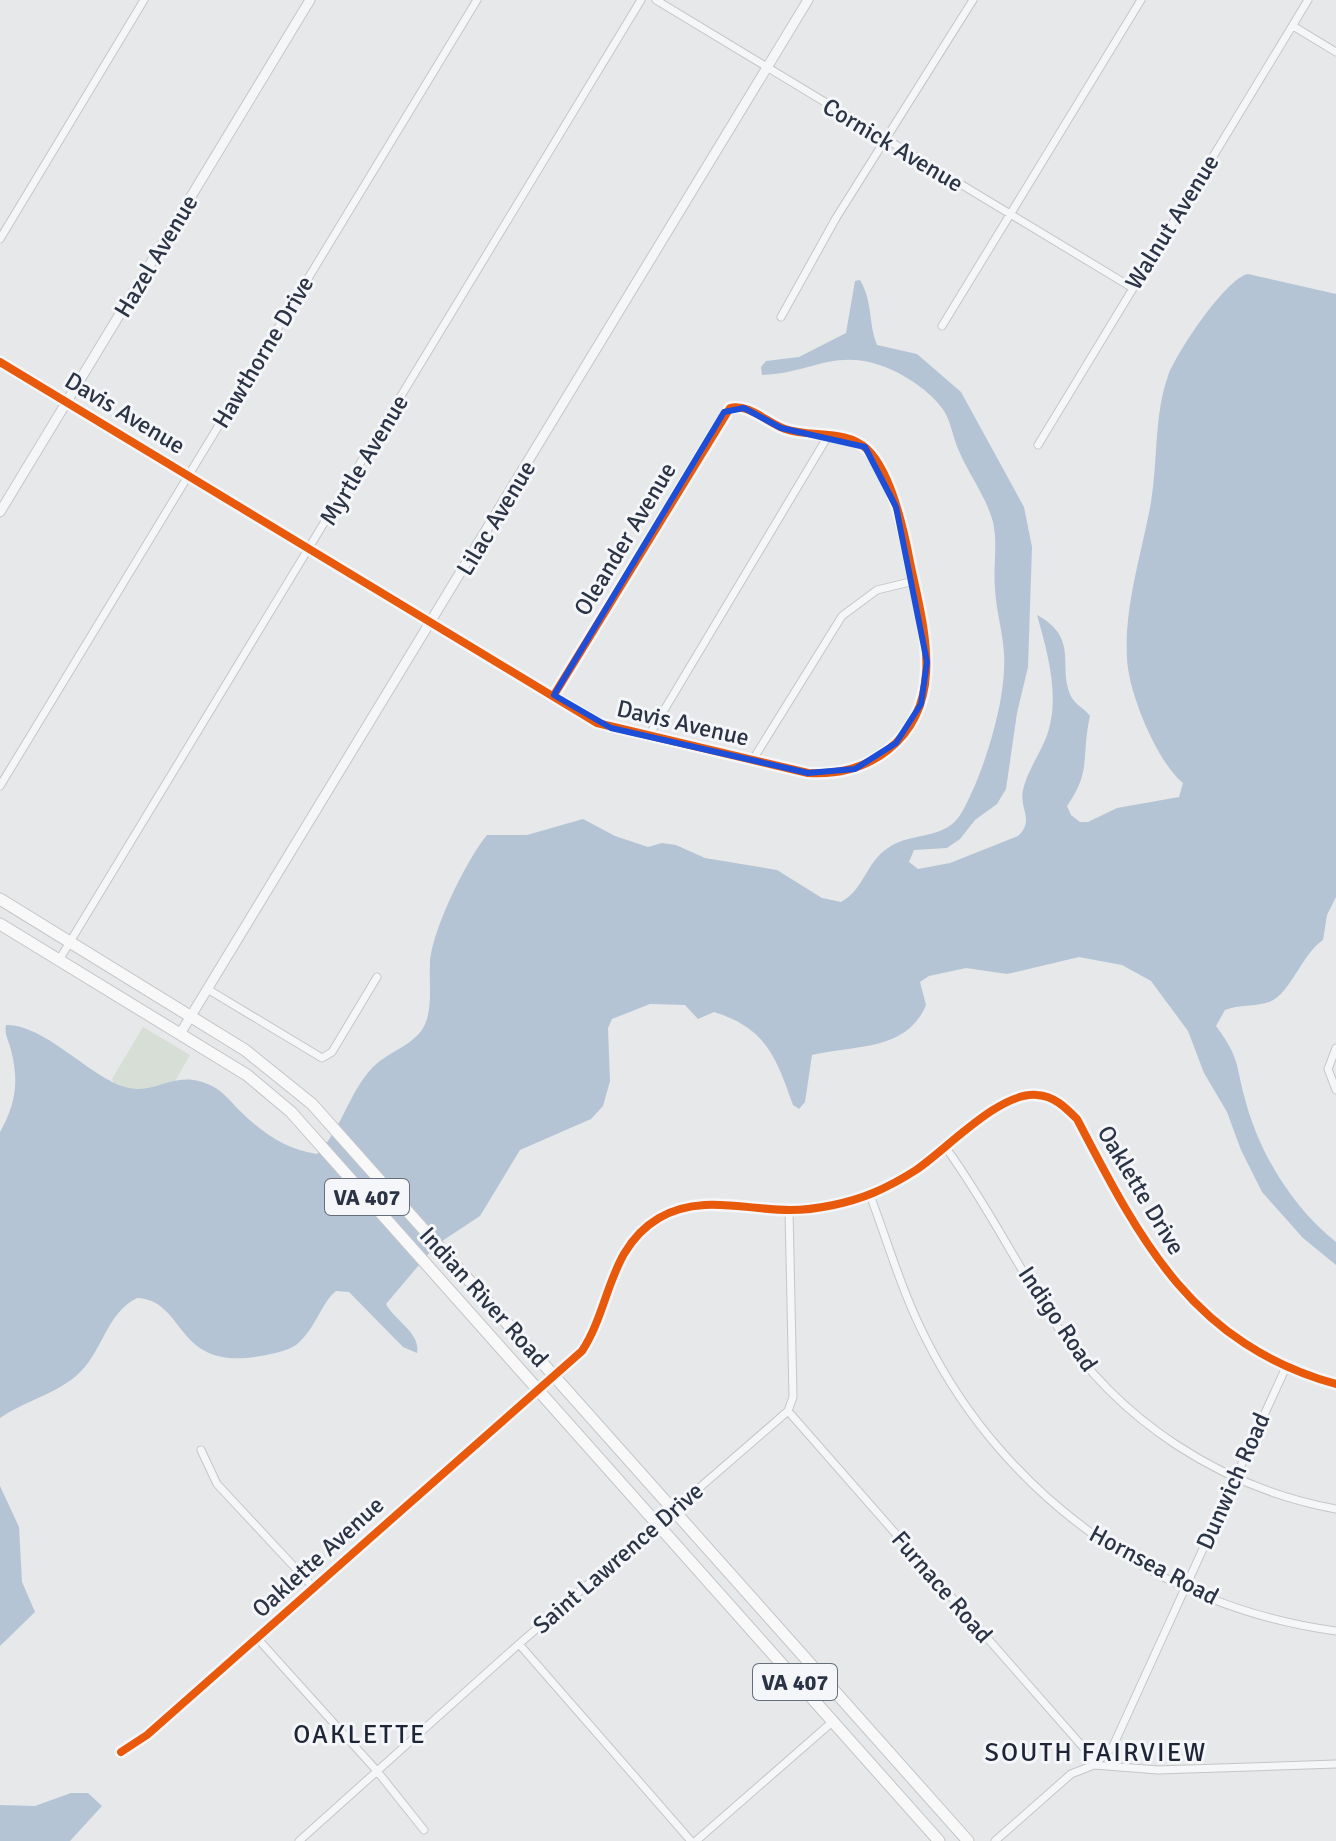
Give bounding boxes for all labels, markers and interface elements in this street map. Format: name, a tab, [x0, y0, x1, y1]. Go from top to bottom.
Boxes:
street label: Cornick Avenue	[817, 91, 969, 199]
street label: Walnut Avenue	[1119, 149, 1225, 295]
street label: Hazel Avenue	[108, 189, 204, 323]
street label: Hawthorne Drive	[206, 270, 320, 434]
street label: Davis Avenue	[59, 365, 191, 461]
street label: Myrtle Avenue	[313, 389, 415, 531]
street label: Lilac Avenue	[450, 455, 542, 581]
street label: Oleander Avenue	[567, 457, 683, 621]
street label: Davis Avenue	[614, 693, 752, 753]
street label: Oaklette Drive	[1091, 1120, 1191, 1260]
road number: VA 407	[325, 1179, 409, 1215]
street label: Indian River Road	[413, 1221, 555, 1373]
street label: Indigo Road	[1012, 1260, 1104, 1378]
street label: Dunwich Road	[1189, 1408, 1277, 1554]
street label: Saint Lawrence Drive	[527, 1476, 709, 1640]
street label: Oaklette Avenue	[246, 1490, 390, 1624]
street label: Hornsea Road	[1084, 1518, 1224, 1612]
street label: Furnace Road	[885, 1525, 999, 1649]
road number: VA 407	[753, 1664, 837, 1700]
district label: OAKLETTE	[293, 1719, 427, 1751]
district label: SOUTH FAIRVIEW	[985, 1737, 1207, 1769]

